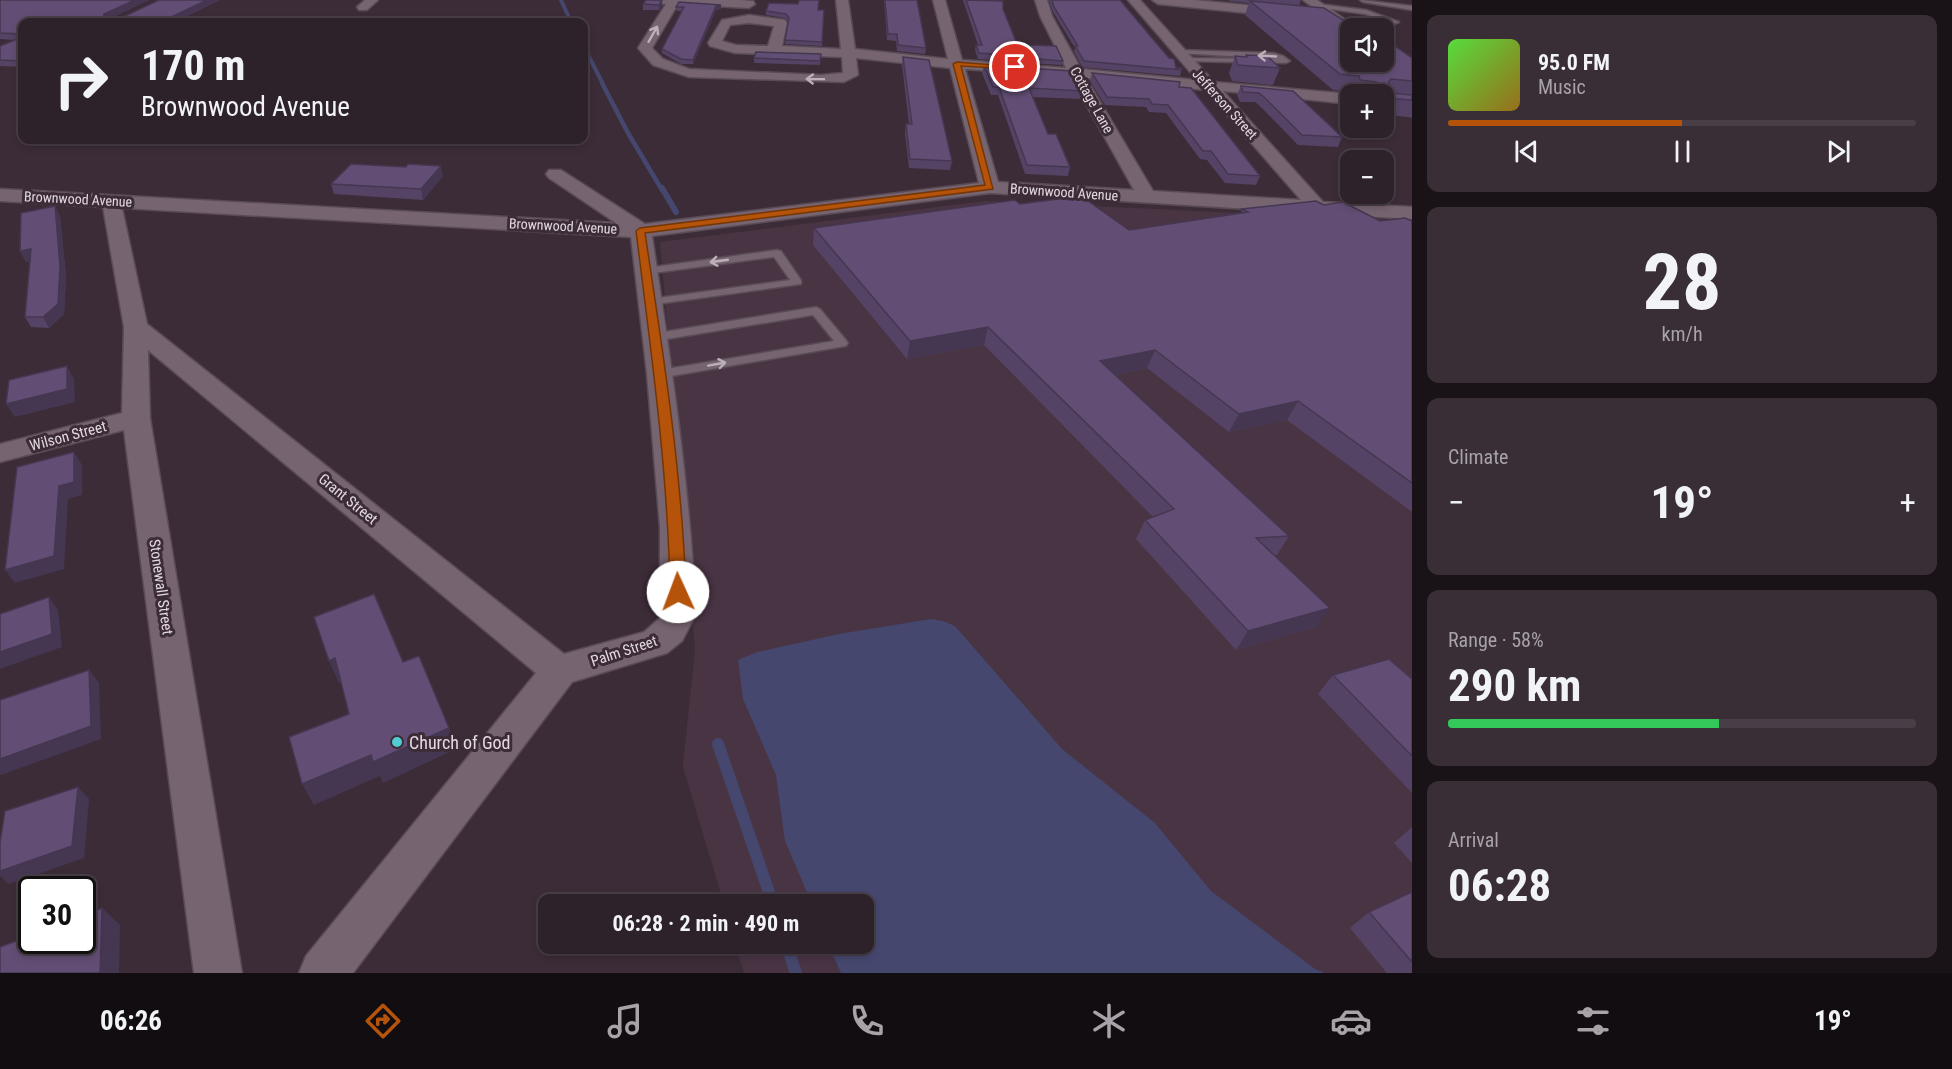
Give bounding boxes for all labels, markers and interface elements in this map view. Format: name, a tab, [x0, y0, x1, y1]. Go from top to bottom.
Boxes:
map controls	[1340, 18, 1394, 204]
button: sound	[1340, 18, 1394, 72]
one-way arrow	[647, 26, 659, 43]
text: 170 m	[141, 41, 246, 90]
pin	[989, 41, 1040, 92]
icon: right	[42, 42, 120, 120]
icon: arrive	[998, 50, 1031, 83]
one-way arrow	[1258, 50, 1278, 61]
text: 95.0 FM	[1538, 50, 1610, 75]
street label: Cottage Lane	[1067, 64, 1117, 136]
street label: Jefferson Street	[1189, 66, 1261, 142]
one-way arrow	[806, 73, 826, 85]
text: Music	[1538, 75, 1586, 99]
button: +	[1340, 84, 1394, 138]
text: Brownwood Avenue	[141, 91, 350, 123]
icon: previous	[1510, 135, 1543, 168]
icon: pause	[1666, 135, 1699, 168]
icon: next	[1822, 135, 1855, 168]
button: −	[1340, 150, 1394, 204]
street label: Brownwood Avenue	[1009, 180, 1119, 204]
street label: Brownwood Avenue	[24, 188, 133, 210]
street label: Brownwood Avenue	[509, 215, 618, 237]
text: 28	[1643, 237, 1721, 328]
one-way arrow	[709, 255, 729, 266]
text: km/h	[1661, 322, 1703, 346]
one-way arrow	[707, 359, 727, 370]
street label: Wilson Street	[28, 417, 108, 455]
text: Climate	[1448, 445, 1508, 469]
street label: Grant Street	[315, 470, 381, 528]
text: 19°	[1651, 476, 1714, 529]
text: −	[1448, 483, 1465, 522]
text: +	[1900, 483, 1916, 522]
street label: Stonewall Street	[145, 538, 177, 636]
position arrow	[646, 560, 710, 624]
text: Range · 58%	[1448, 628, 1544, 652]
street label: Palm Street	[589, 632, 659, 670]
text: 290 km	[1448, 659, 1581, 712]
place label: Church of God	[409, 732, 511, 753]
marker: Church of God	[390, 735, 404, 749]
text: Arrival	[1448, 828, 1499, 852]
text: 06:28	[1448, 859, 1551, 912]
speed limit sign: 30	[18, 876, 96, 954]
text: 06:28 · 2 min · 490 m	[613, 911, 799, 936]
icon: directions	[362, 1000, 404, 1042]
icon: music	[604, 1000, 646, 1042]
icon: phone	[846, 1000, 888, 1042]
icon: climate	[1088, 1000, 1130, 1042]
icon: car	[1330, 1000, 1372, 1042]
icon: filters	[1572, 1000, 1614, 1042]
text: 06:26	[100, 1005, 162, 1037]
text: 19°	[1814, 1005, 1852, 1037]

